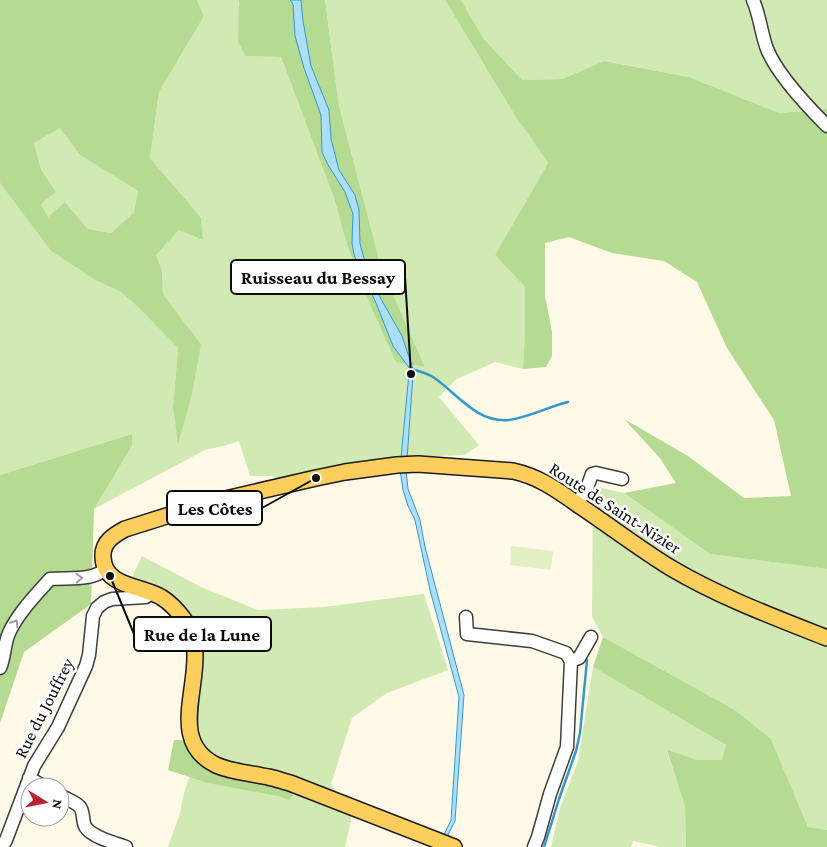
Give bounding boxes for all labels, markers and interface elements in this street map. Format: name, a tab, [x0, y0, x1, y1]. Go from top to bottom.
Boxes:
callout: Ruisseau du Bessay	[231, 260, 405, 294]
text: Ruisseau du Bessay	[241, 267, 396, 288]
street label: Route de Saint-Nizier	[545, 458, 685, 558]
callout: Les Côtes	[167, 491, 262, 525]
text: Les Côtes	[178, 498, 253, 519]
one-way arrow	[75, 572, 83, 583]
callout: Rue de la Lune	[134, 617, 271, 651]
one-way arrow	[9, 619, 19, 628]
text: Rue de la Lune	[144, 624, 260, 645]
street label: Rue du Jouffrey	[10, 654, 78, 761]
north arrow	[20, 777, 70, 827]
text: N	[49, 798, 67, 811]

